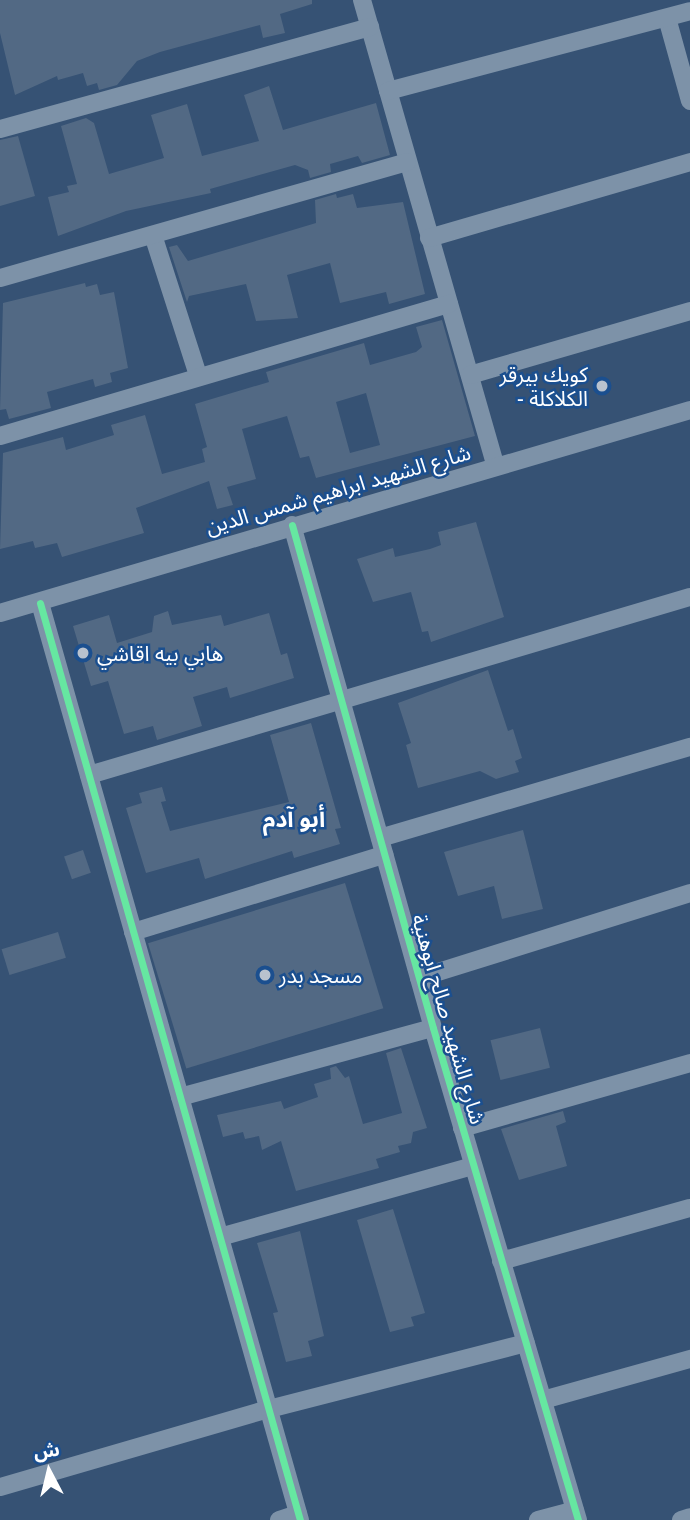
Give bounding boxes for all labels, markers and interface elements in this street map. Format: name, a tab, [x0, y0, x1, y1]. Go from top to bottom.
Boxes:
place label: كويك بيرقر - الكلاكلة	[499, 361, 588, 411]
marker: كويك بيرقر - الكلاكلة	[594, 378, 610, 394]
street label: شارع الشهيد ابراهيم شمس الدين	[203, 439, 473, 539]
place label: هابي بيه اقاشي	[97, 640, 223, 666]
marker: هابي بيه اقاشي	[75, 645, 91, 661]
district label: أبو آدم	[263, 804, 325, 832]
street label: شارع الشهيد صالح ابوهنية	[407, 911, 491, 1127]
place label: مسجد بدر	[279, 962, 362, 988]
marker: مسجد بدر	[257, 967, 273, 983]
north arrow	[14, 1436, 84, 1506]
text: ش	[32, 1436, 61, 1465]

